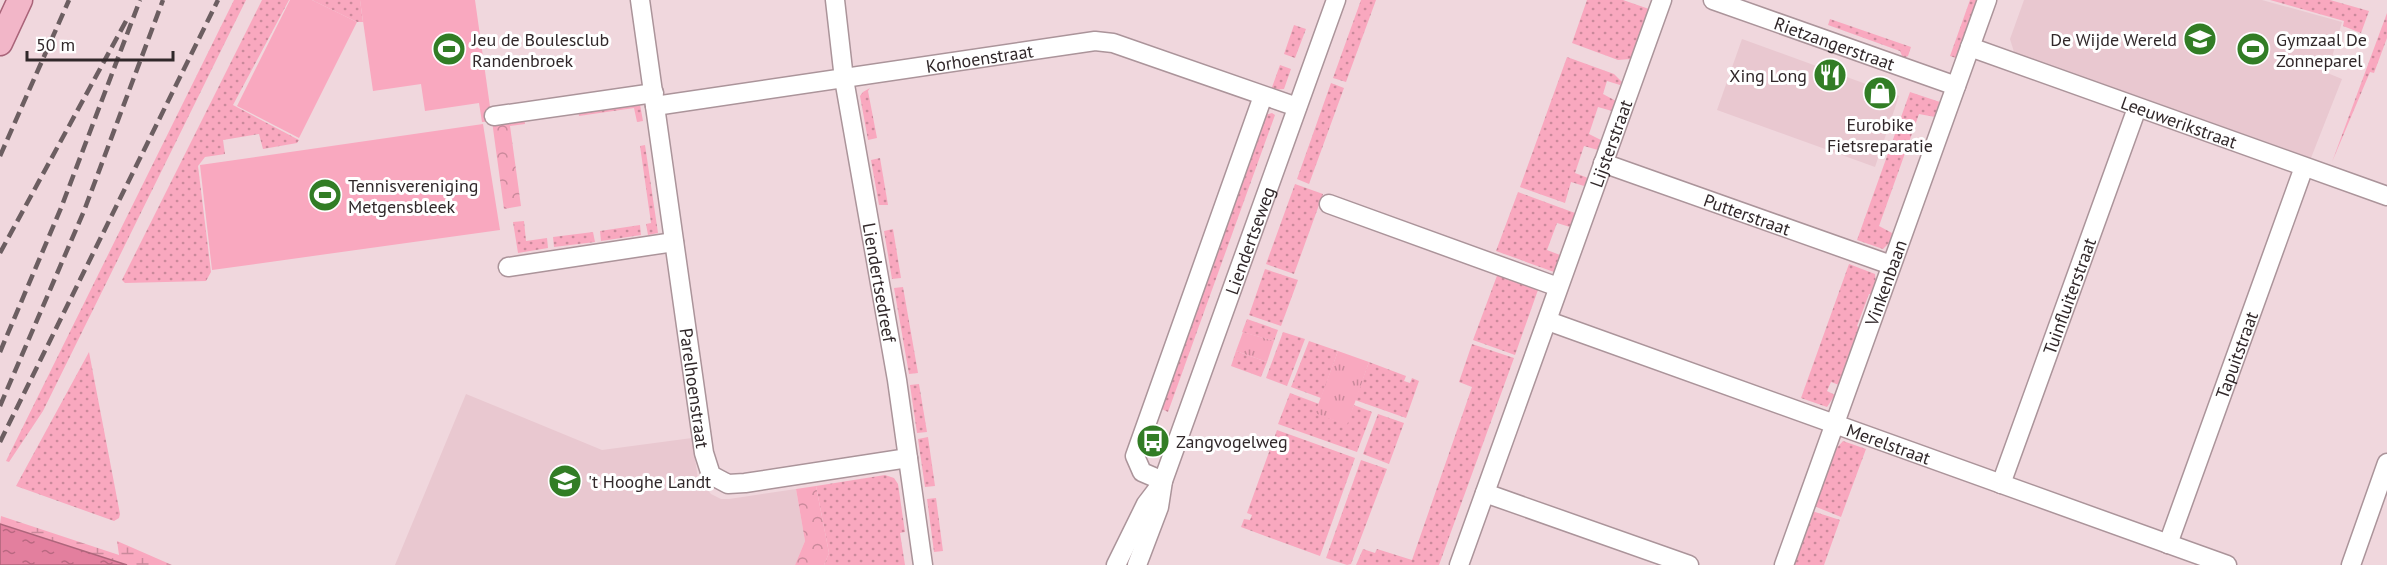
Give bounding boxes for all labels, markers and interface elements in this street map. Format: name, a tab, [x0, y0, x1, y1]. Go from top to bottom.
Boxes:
street label: Rietzangerstraat	[1771, 11, 1898, 75]
school or university icon: De Wijde Wereld	[2182, 21, 2218, 57]
scale bar	[27, 24, 172, 62]
place label: Jeu de Boulesclub Randenbroek	[471, 28, 609, 72]
place label: De Wijde Wereld	[2050, 28, 2177, 51]
place label: Gymzaal De Zonneparel	[2276, 28, 2367, 72]
sports icon: Jeu de Boulesclub Randenbroek	[431, 31, 467, 67]
sports icon: Gymzaal De Zonneparel	[2235, 31, 2271, 67]
text: 50 m	[36, 33, 75, 56]
street label: Korhoenstraat	[924, 39, 1035, 77]
restaurant icon: Xing Long	[1812, 57, 1848, 93]
place label: Xing Long	[1729, 64, 1807, 87]
shop icon: Eurobike Fietsreparatie	[1862, 75, 1898, 111]
street label: Leeuwerikstraat	[2118, 90, 2240, 153]
street label: Lijsterstraat	[1584, 96, 1637, 190]
place label: Eurobike Fietsreparatie	[1827, 113, 1933, 157]
place label: Tennisvereniging Metgensbleek	[348, 174, 478, 218]
sports icon: Tennisvereniging Metgensbleek	[307, 177, 343, 213]
street label: Liendertseweg	[1220, 183, 1279, 297]
street label: Putterstraat	[1701, 188, 1794, 240]
street label: Liendertsedreef	[858, 221, 902, 345]
street label: Tuinfluiterstraat	[2037, 234, 2101, 357]
street label: Vinkenbaan	[1859, 237, 1911, 330]
street label: Tapuitstraat	[2210, 308, 2263, 402]
street label: Parelhoenstraat	[675, 327, 715, 450]
street label: Merelstraat	[1843, 418, 1934, 469]
bus stop icon: Zangvogelweg	[1135, 423, 1171, 459]
place label: Zangvogelweg	[1176, 430, 1288, 453]
school or university icon: 't Hooghe Landt	[547, 463, 583, 499]
place label: 't Hooghe Landt	[588, 470, 711, 493]

